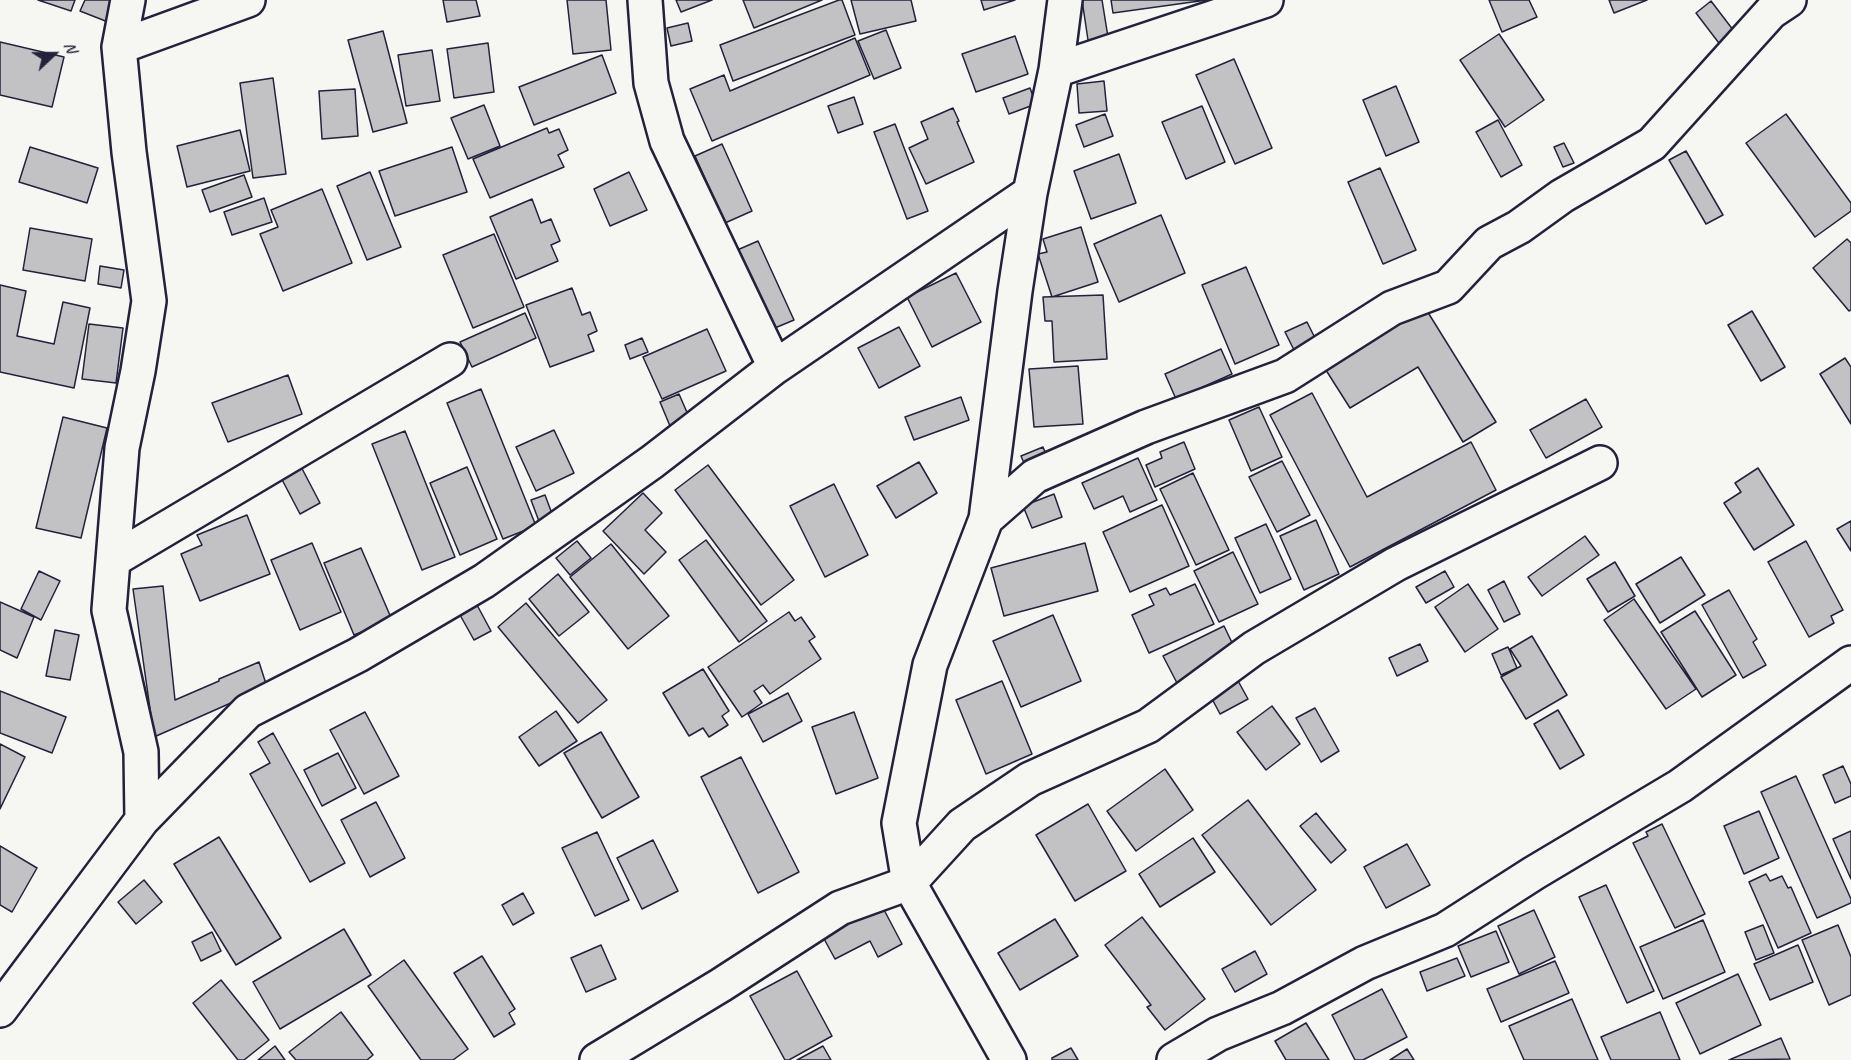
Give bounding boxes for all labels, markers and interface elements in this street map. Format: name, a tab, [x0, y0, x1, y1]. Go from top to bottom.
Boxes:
north arrow	[24, 24, 84, 84]
text: N	[60, 39, 82, 56]

